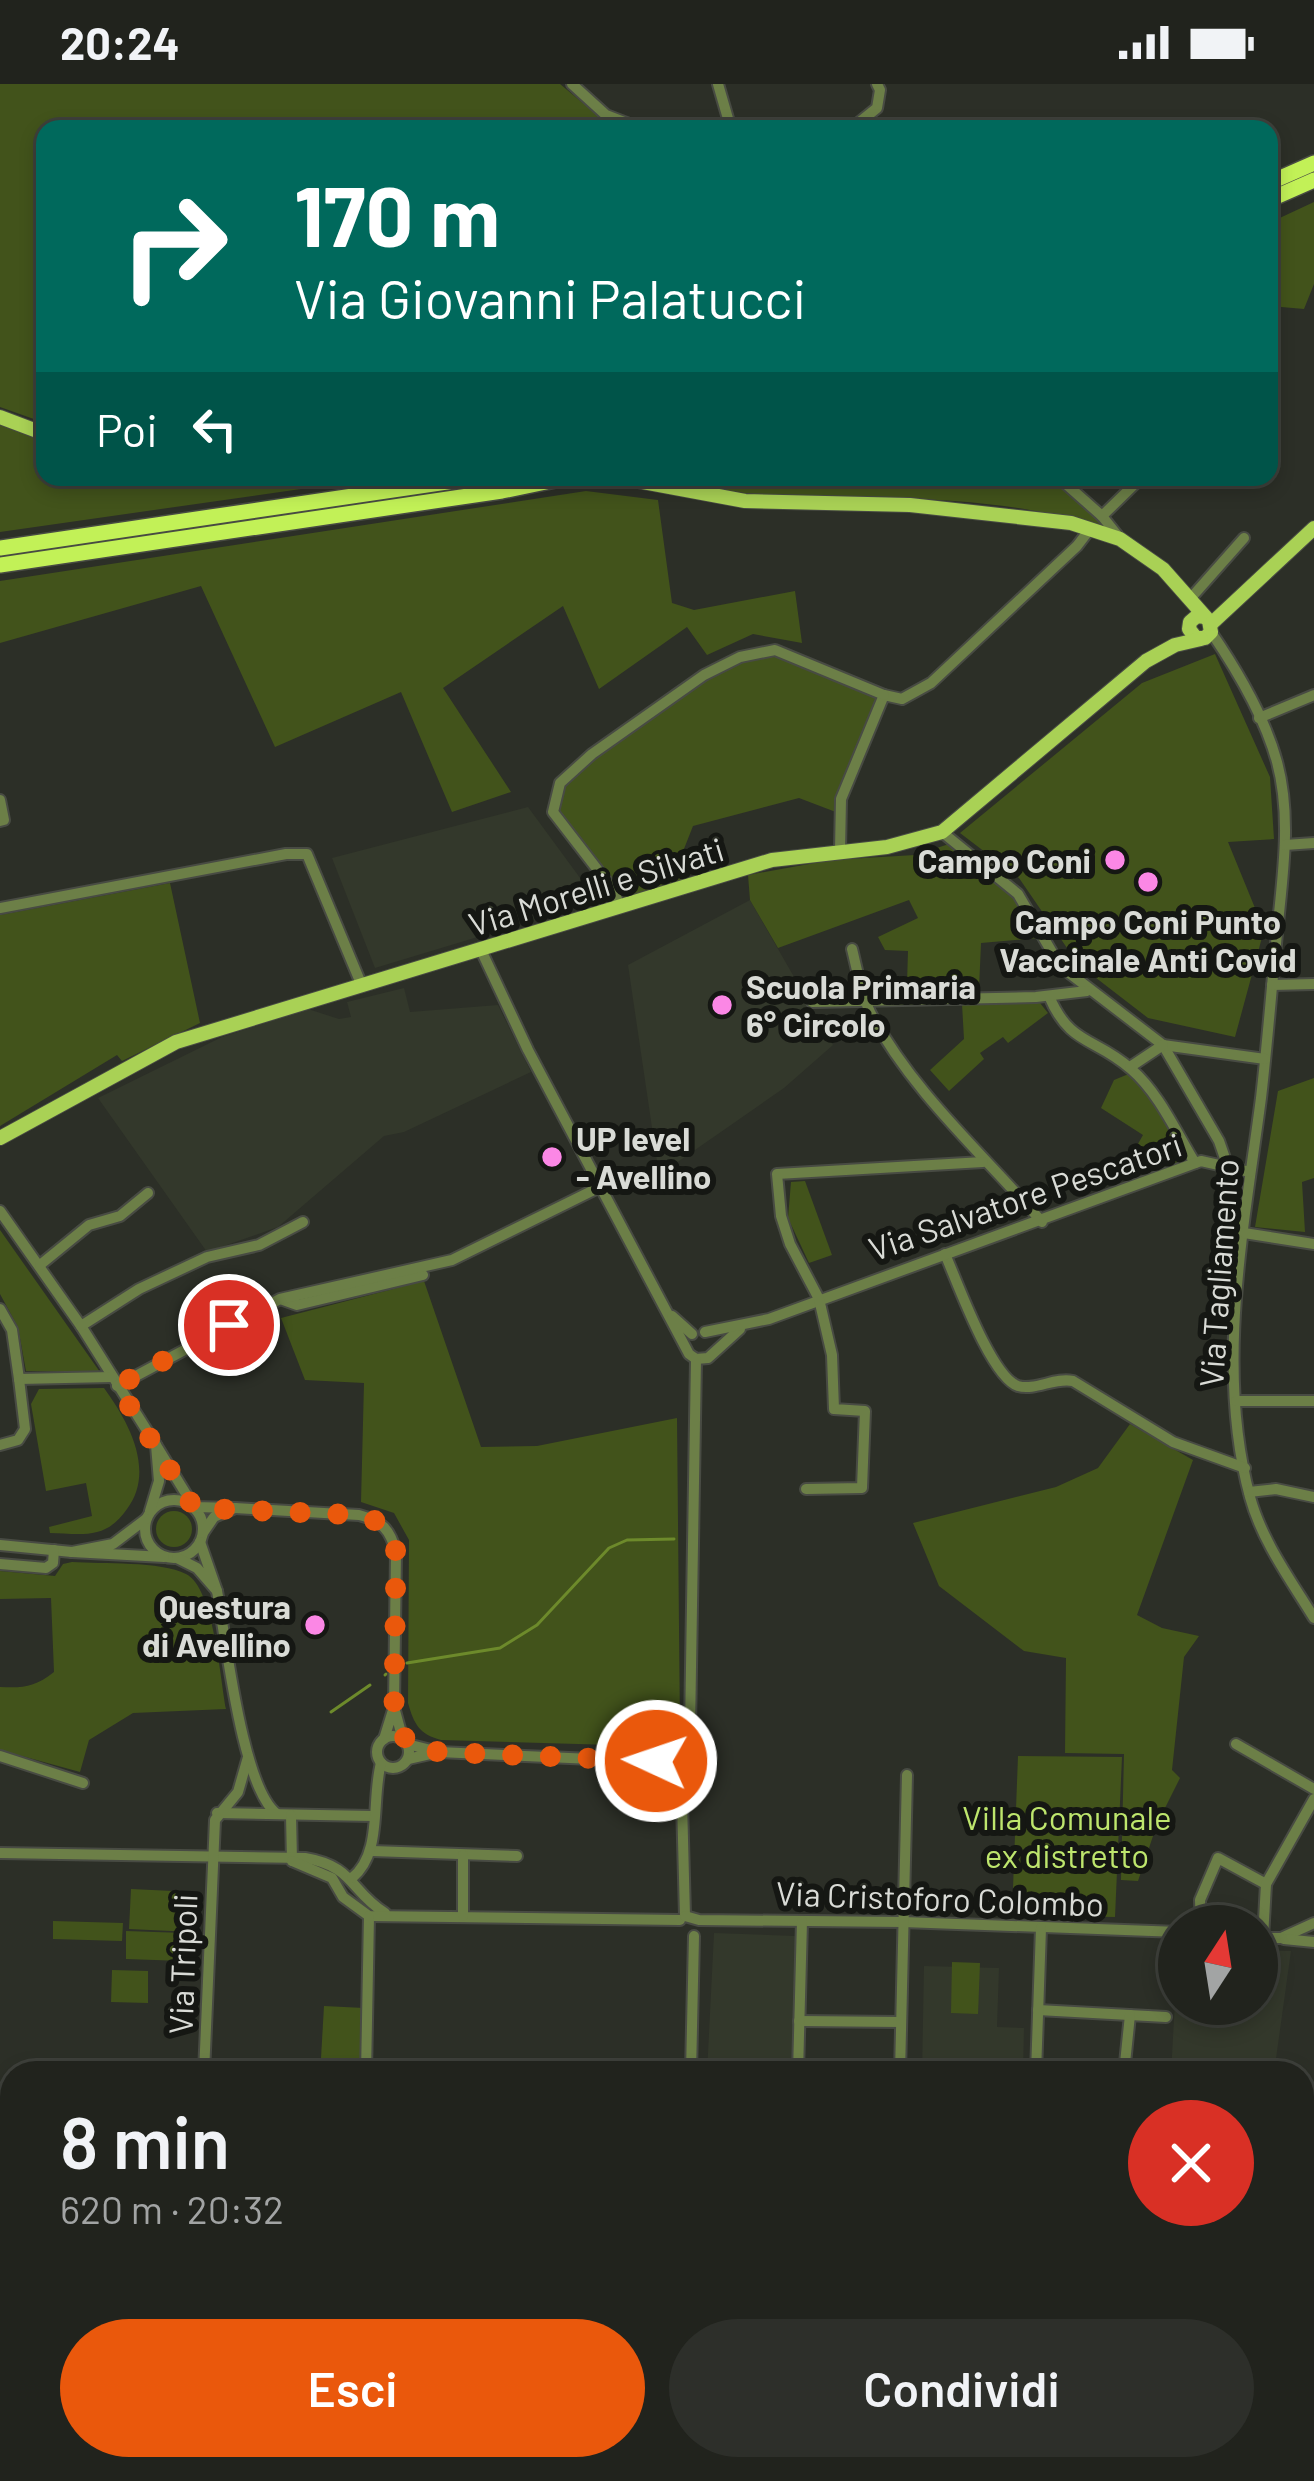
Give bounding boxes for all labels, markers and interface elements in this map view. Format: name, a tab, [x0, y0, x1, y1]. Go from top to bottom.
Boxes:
text: 20:24	[60, 15, 180, 69]
text: 170 m	[294, 163, 500, 264]
icon: right	[96, 168, 252, 324]
text: Via Giovanni Palatucci	[294, 265, 806, 330]
icon: left	[182, 396, 248, 462]
text: Poi	[96, 402, 158, 456]
street label: Via Morelli e Silvati	[464, 828, 728, 944]
place label: Campo Coni	[918, 840, 1091, 880]
marker: Campo Coni	[1102, 847, 1128, 873]
marker: Campo Coni Punto Vaccinale Anti Covid	[1135, 869, 1161, 895]
place label: Campo Coni Punto Vaccinale Anti Covid	[999, 901, 1297, 979]
place label: Scuola Primaria 6° Circolo	[746, 966, 976, 1044]
marker: Scuola Primaria 6° Circolo	[709, 992, 735, 1018]
place label: UP level - Avellino	[576, 1118, 711, 1196]
street label: Via Salvatore Pescatori	[863, 1124, 1187, 1268]
marker: UP level - Avellino	[539, 1144, 565, 1170]
street label: Via Tagliamento	[1190, 1157, 1246, 1389]
pin	[178, 1274, 280, 1376]
icon: arrive	[196, 1292, 262, 1358]
place label: Questura di Avellino	[142, 1586, 291, 1664]
marker: Questura di Avellino	[302, 1612, 328, 1638]
position arrow	[593, 1698, 719, 1824]
park label: Villa Comunale ex distretto	[962, 1797, 1172, 1875]
street label: Via Cristoforo Colombo	[775, 1872, 1105, 1924]
street label: Via Tripoli	[160, 1893, 204, 2035]
north arrow	[1158, 1905, 1278, 2025]
map controls	[1158, 1905, 1278, 2025]
text: 8 min	[60, 2097, 230, 2183]
button: close	[1128, 2100, 1254, 2226]
text: 620 m · 20:32	[60, 2185, 284, 2232]
button: Esci	[60, 2319, 645, 2457]
button: Condividi	[669, 2319, 1254, 2457]

